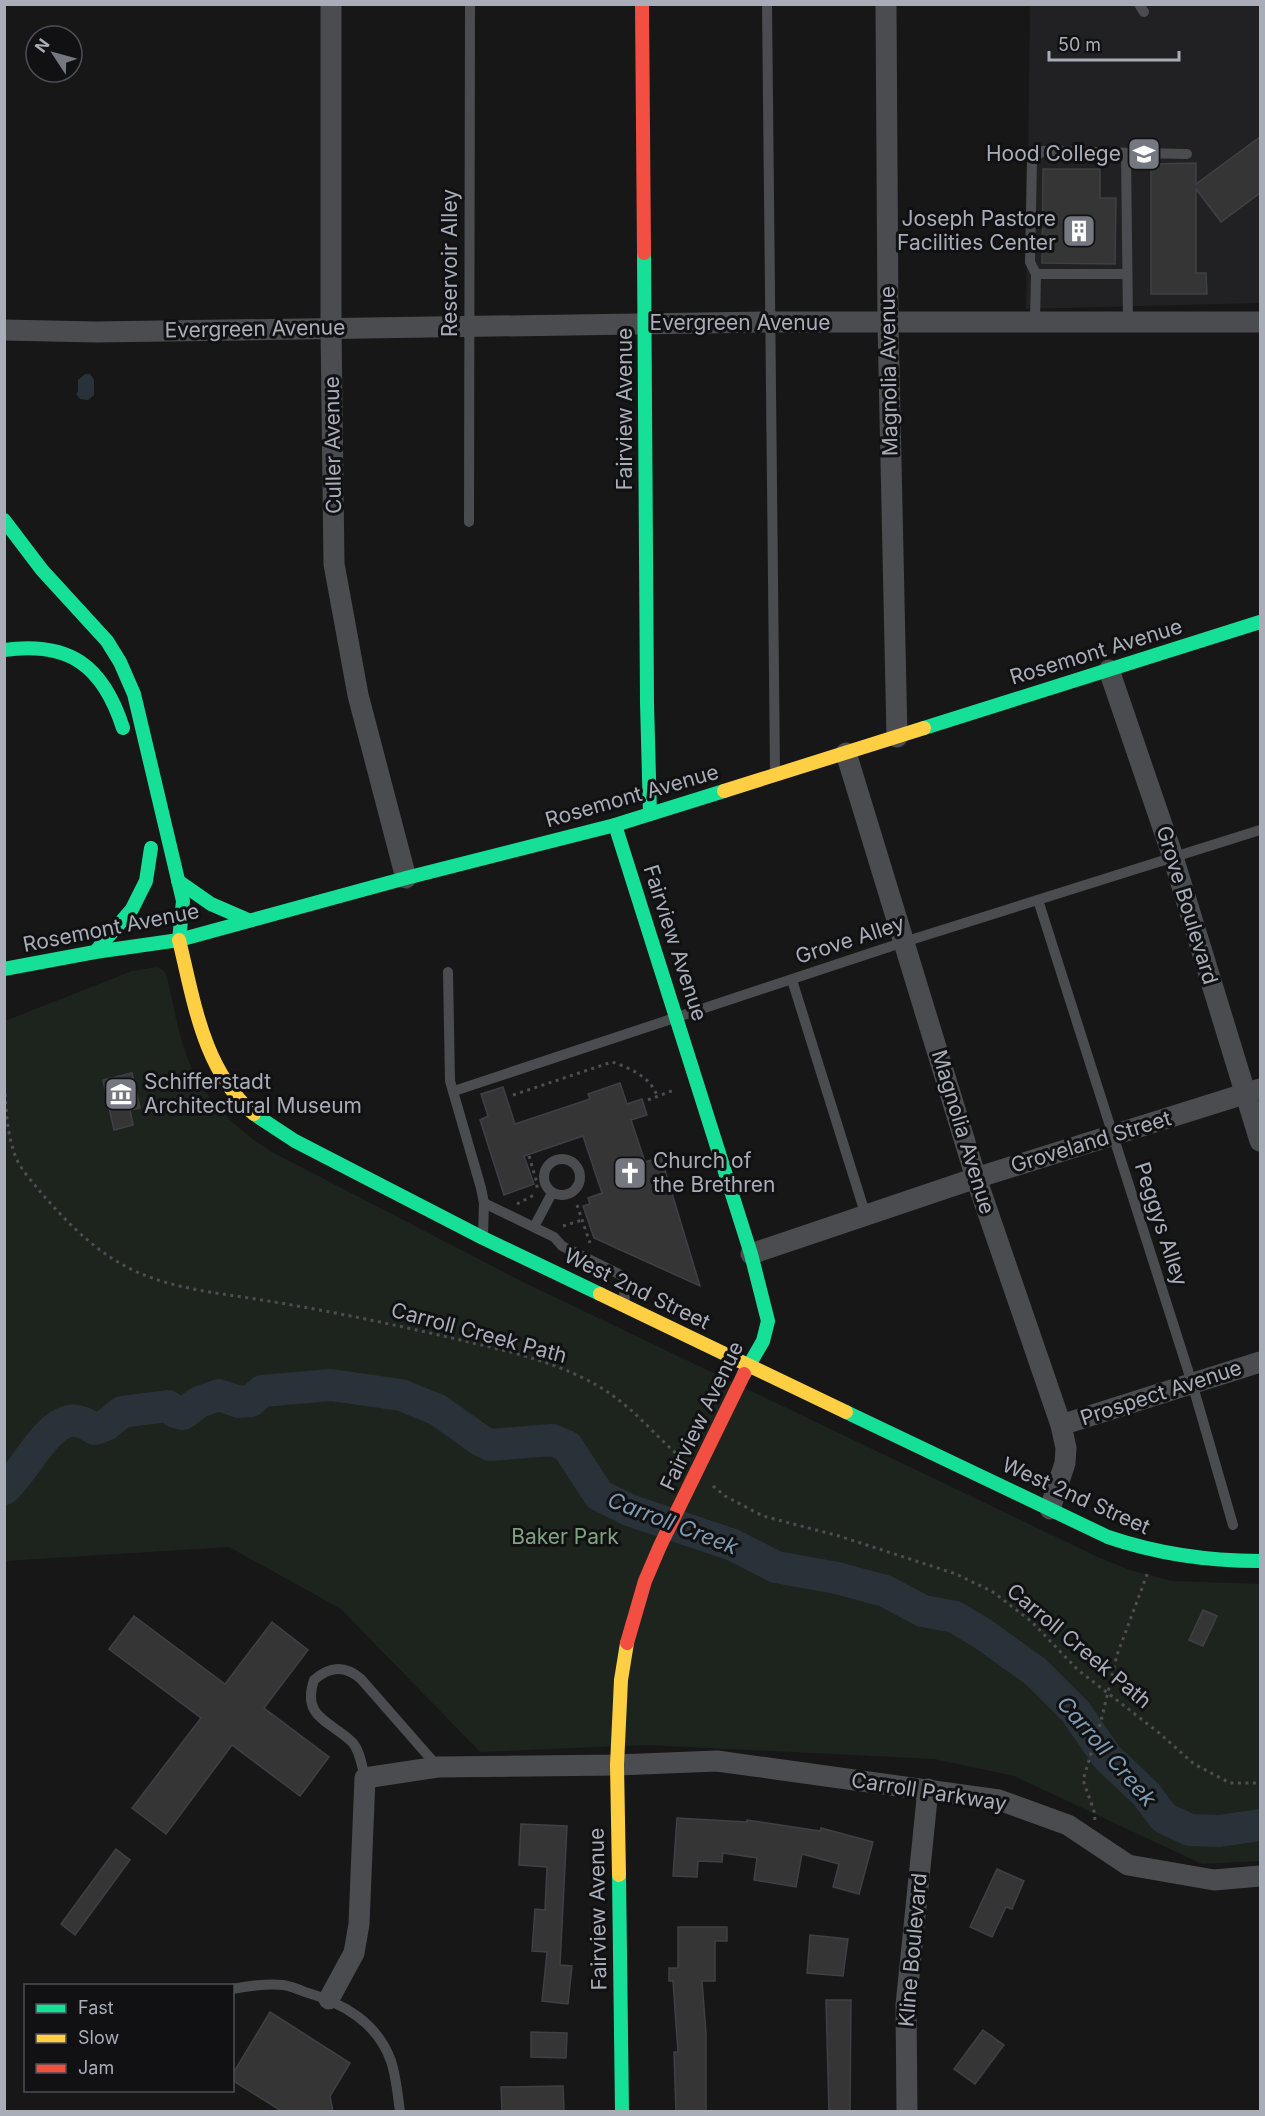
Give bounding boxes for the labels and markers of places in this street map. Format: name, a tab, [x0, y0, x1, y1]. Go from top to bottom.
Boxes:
school or university icon: Hood College	[1126, 136, 1162, 172]
place label: Hood College	[986, 141, 1121, 166]
place label: Joseph Pastore Facilities Center	[897, 206, 1056, 255]
building icon: Joseph Pastore Facilities Center	[1061, 213, 1097, 249]
place label: Schifferstadt Architectural Museum	[144, 1069, 362, 1118]
museum icon: Schifferstadt Architectural Museum	[103, 1076, 139, 1112]
place label: Church of the Brethren	[653, 1148, 775, 1197]
church icon: Church of the Brethren	[612, 1155, 648, 1191]

